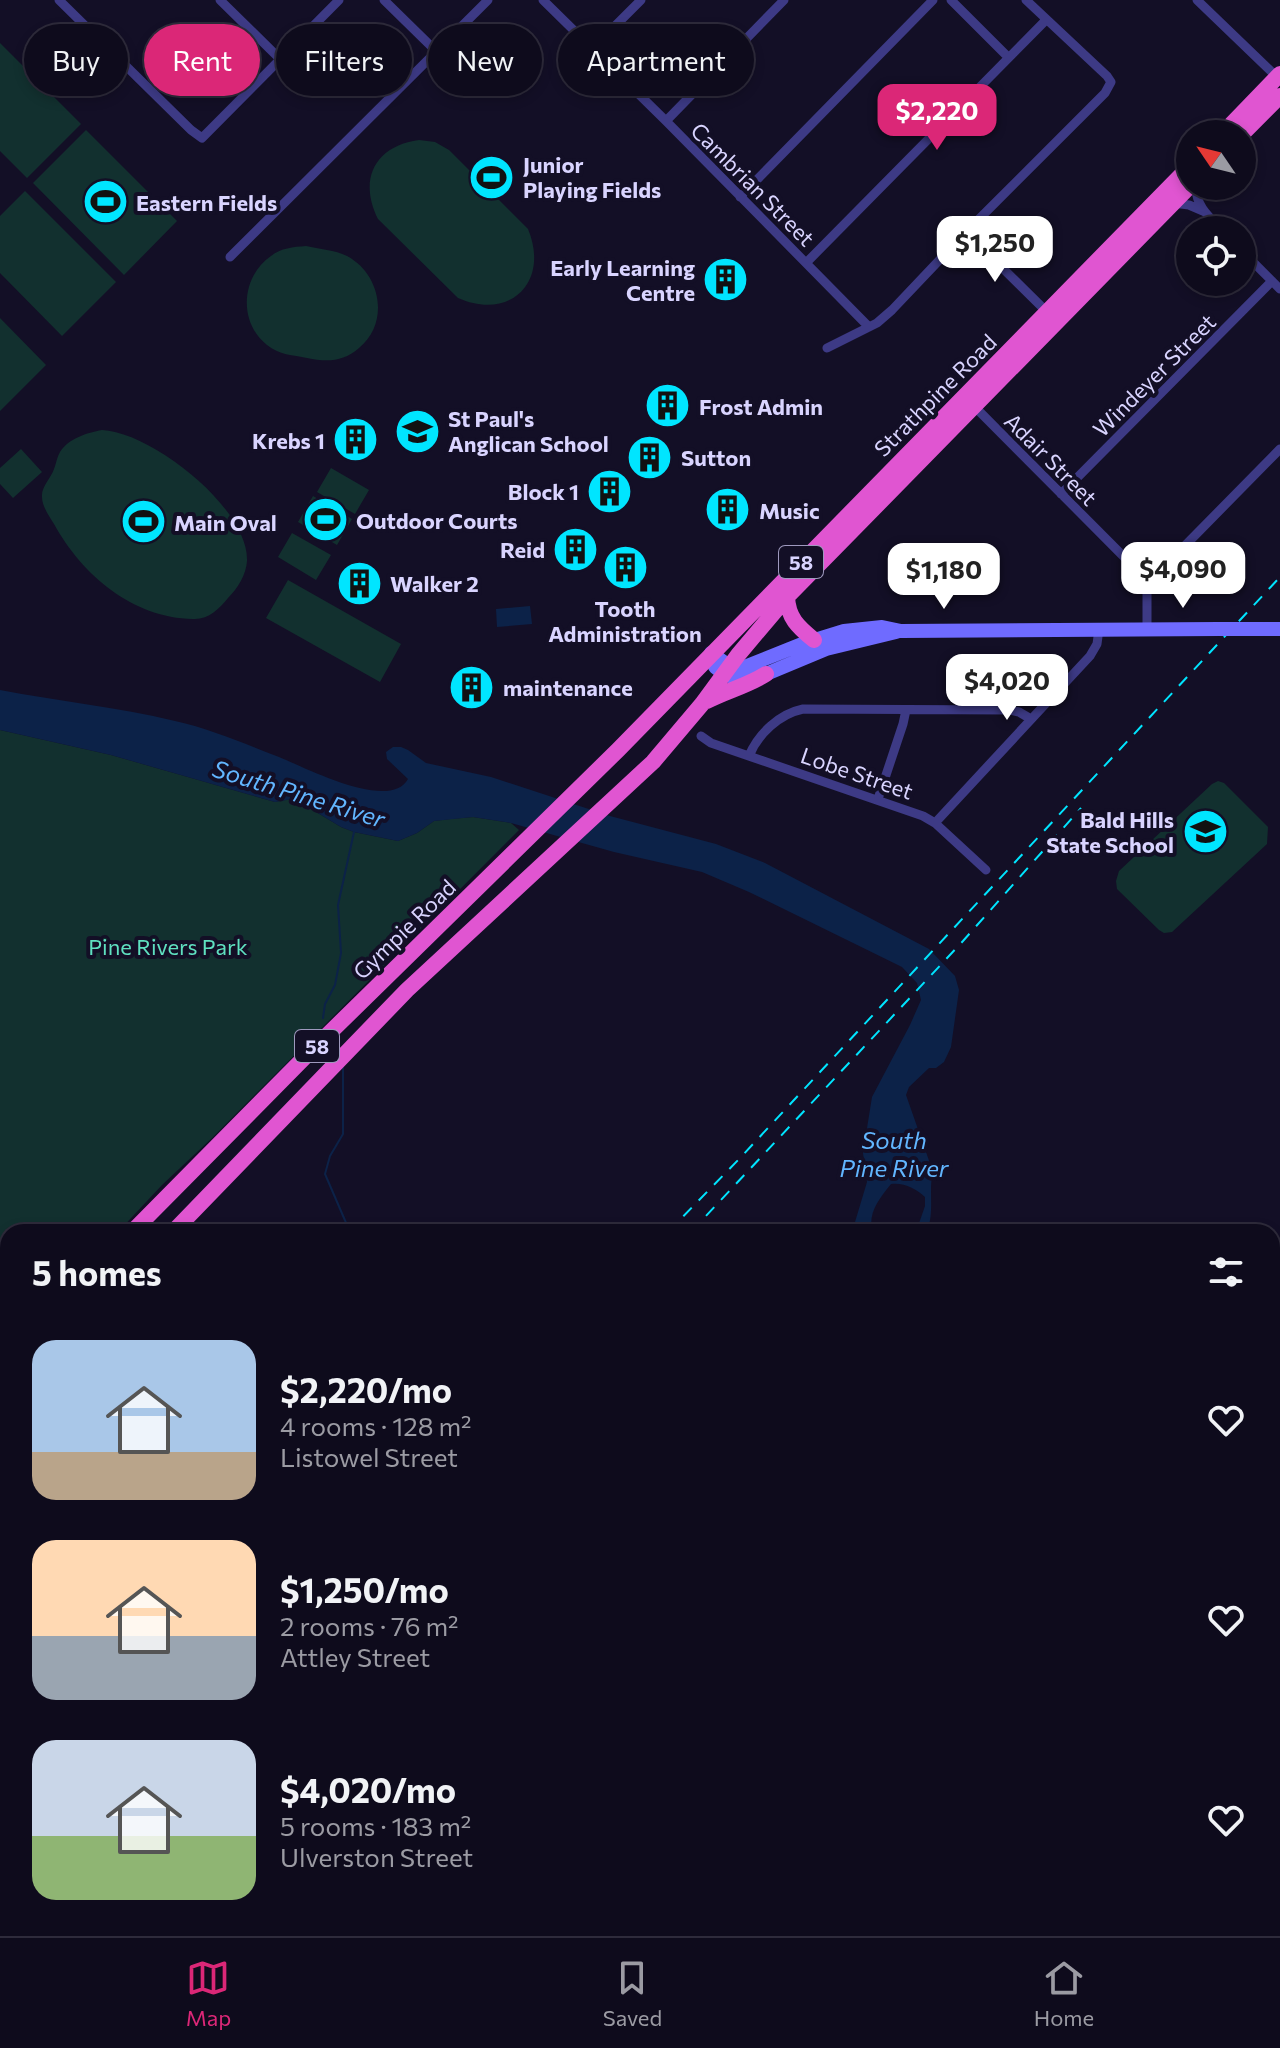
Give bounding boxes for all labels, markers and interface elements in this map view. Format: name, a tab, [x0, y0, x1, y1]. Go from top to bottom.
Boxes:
chip: Buy	[24, 24, 128, 96]
chip: Rent	[144, 24, 260, 96]
chip: Filters	[276, 24, 412, 96]
chip: New	[428, 24, 542, 96]
chip: Apartment	[558, 24, 754, 96]
pin: $2,220	[872, 84, 1002, 152]
text: $2,220	[896, 94, 978, 125]
street label: Cambrian Street	[686, 117, 820, 251]
north arrow	[1176, 120, 1256, 200]
map controls	[1176, 120, 1256, 296]
place label: Junior Playing Fields	[523, 151, 661, 203]
sports icon: Junior Playing Fields	[468, 153, 516, 201]
sports icon: Eastern Fields	[81, 178, 129, 226]
place label: Eastern Fields	[136, 189, 277, 216]
pin: $1,250	[930, 216, 1060, 284]
button: locate	[1176, 216, 1256, 296]
text: $1,250	[955, 226, 1035, 257]
place label: Early Learning Centre	[550, 254, 695, 306]
building icon: Early Learning Centre	[702, 256, 750, 304]
street label: Windeyer Street	[1087, 308, 1221, 442]
street label: Strathpine Road	[868, 328, 1002, 462]
building icon: Frost Admin	[644, 382, 692, 430]
place label: Frost Admin	[699, 393, 823, 420]
place label: St Paul's Anglican School	[448, 405, 609, 457]
school or university icon: St Paul's Anglican School	[393, 407, 441, 455]
street label: Adair Street	[999, 407, 1103, 511]
building icon: Krebs 1	[332, 416, 380, 464]
place label: Krebs 1	[252, 427, 325, 454]
building icon: Sutton	[626, 433, 674, 481]
place label: Sutton	[681, 444, 751, 471]
building icon: Block 1	[586, 467, 634, 515]
place label: Block 1	[508, 478, 579, 505]
building icon: Music	[704, 486, 752, 534]
sports icon: Outdoor Courts	[301, 496, 349, 544]
place label: Music	[759, 497, 820, 524]
sports icon: Main Oval	[119, 498, 167, 546]
place label: Outdoor Courts	[356, 507, 517, 534]
place label: Main Oval	[174, 509, 277, 536]
building icon: Reid	[552, 525, 600, 573]
place label: Reid	[500, 536, 545, 563]
pin: $4,090	[1118, 542, 1248, 610]
building icon: Tooth Administration	[601, 543, 649, 591]
pin: $1,180	[879, 543, 1009, 611]
road number: 58	[779, 546, 823, 578]
text: $4,090	[1139, 552, 1227, 583]
text: $1,180	[906, 553, 982, 584]
building icon: Walker 2	[335, 559, 383, 607]
place label: Walker 2	[390, 570, 479, 597]
place label: Tooth Administration	[548, 595, 702, 647]
pin: $4,020	[942, 654, 1072, 722]
building icon: maintenance	[448, 663, 496, 711]
text: $4,020	[964, 664, 1050, 695]
place label: maintenance	[503, 674, 633, 701]
street label: Lobe Street	[797, 741, 917, 805]
water label: South Pine River	[209, 753, 390, 833]
place label: Bald Hills State School	[1046, 806, 1174, 858]
school or university icon: Bald Hills State School	[1181, 808, 1229, 856]
street label: Gympie Road	[347, 873, 461, 985]
park label: Pine Rivers Park	[88, 933, 248, 960]
road number: 58	[295, 1030, 339, 1062]
water label: South Pine River	[840, 1125, 950, 1182]
icon: filters	[1204, 1250, 1248, 1294]
text: 5 homes	[32, 1251, 162, 1293]
text: $2,220/mo	[280, 1368, 452, 1410]
icon: home	[96, 1372, 192, 1468]
icon: heart	[1204, 1398, 1248, 1442]
text: 4 rooms · 128 m²	[280, 1410, 472, 1441]
text: Listowel Street	[280, 1441, 458, 1472]
text: $1,250/mo	[280, 1568, 449, 1610]
icon: home	[96, 1572, 192, 1668]
icon: heart	[1204, 1598, 1248, 1642]
text: 2 rooms · 76 m²	[280, 1610, 459, 1641]
text: Attley Street	[280, 1641, 430, 1672]
text: $4,020/mo	[280, 1768, 456, 1810]
icon: home	[96, 1772, 192, 1868]
icon: heart	[1204, 1798, 1248, 1842]
text: 5 rooms · 183 m²	[280, 1810, 471, 1841]
text: Ulverston Street	[280, 1841, 473, 1872]
tab: Map	[186, 1956, 231, 2031]
tab: Saved	[603, 1956, 662, 2031]
tab: Home	[1034, 1956, 1094, 2031]

